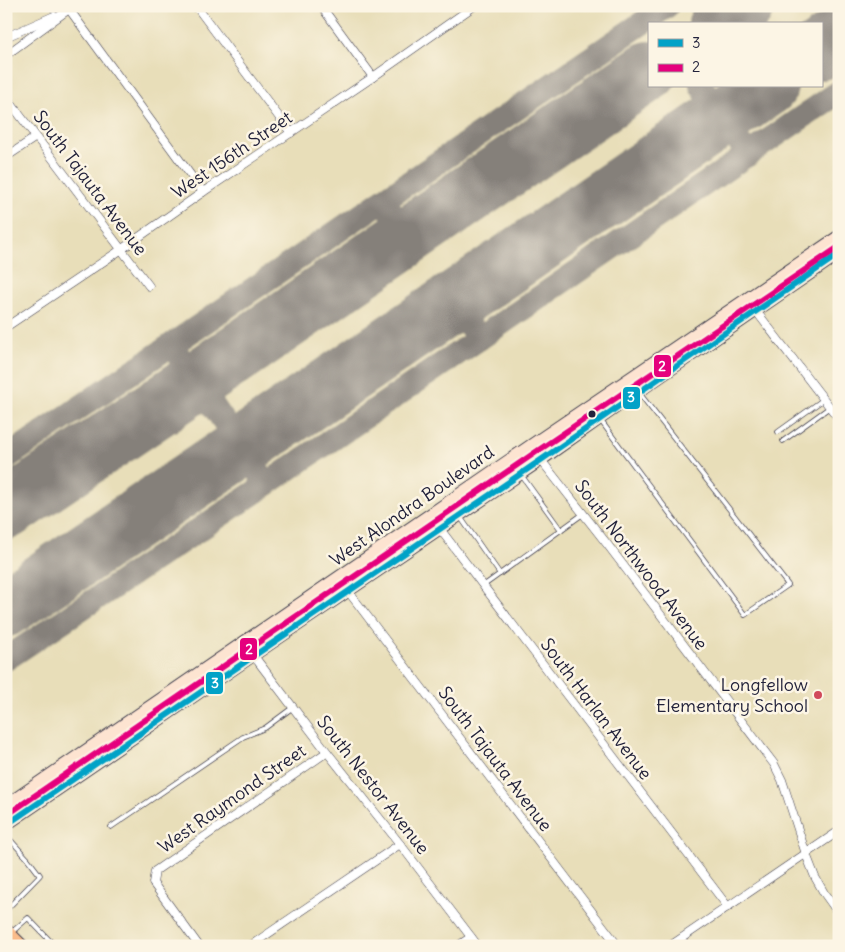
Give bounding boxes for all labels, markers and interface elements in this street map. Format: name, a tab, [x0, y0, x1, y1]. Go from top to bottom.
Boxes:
legend	[648, 22, 822, 88]
text: 3	[692, 33, 701, 52]
text: 2	[692, 57, 700, 76]
street label: South Tajauta Avenue	[28, 106, 152, 260]
street label: West 156th Street	[167, 106, 296, 203]
line badge: 2	[653, 354, 672, 378]
text: 2	[658, 357, 666, 375]
line badge: 3	[622, 386, 641, 410]
text: 3	[627, 388, 635, 406]
unlabelled marker	[587, 409, 597, 419]
street label: West Alondra Boulevard	[325, 440, 499, 571]
street label: South Northwood Avenue	[570, 475, 713, 654]
street label: South Harlan Avenue	[536, 633, 657, 784]
line badge: 2	[239, 637, 258, 661]
text: 2	[245, 640, 253, 658]
line badge: 3	[205, 671, 224, 695]
place label: Longfellow Elementary School	[656, 673, 808, 717]
text: 3	[211, 674, 219, 692]
street label: South Tajauta Avenue	[433, 682, 557, 836]
marker: Longfellow Elementary School	[812, 689, 824, 701]
street label: South Nestor Avenue	[312, 711, 435, 859]
street label: West Raymond Street	[153, 739, 310, 858]

